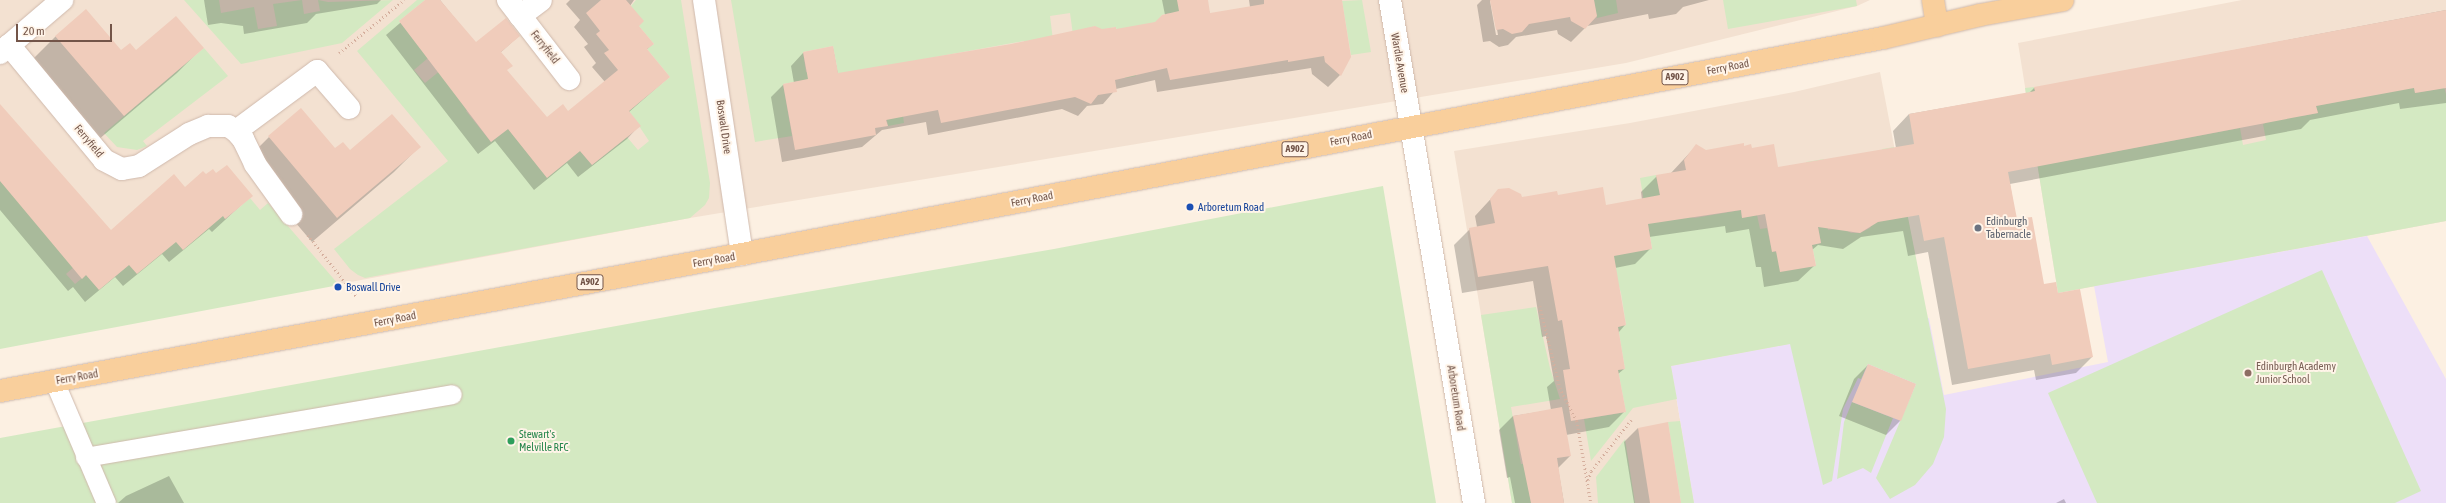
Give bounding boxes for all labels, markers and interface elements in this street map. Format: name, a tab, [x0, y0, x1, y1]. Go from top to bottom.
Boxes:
scale bar	[18, 16, 114, 42]
text: 20 m	[23, 24, 45, 38]
street label: Ferryfield	[528, 28, 562, 66]
street label: Wardie Avenue	[1388, 32, 1412, 94]
street label: Ferry Road	[1706, 56, 1750, 78]
road number: A902	[1661, 69, 1689, 85]
street label: Boswall Drive	[714, 99, 734, 155]
street label: Ferryfield	[71, 122, 107, 160]
street label: Ferry Road	[1329, 127, 1373, 149]
road number: A902	[1281, 141, 1309, 157]
street label: Ferry Road	[1010, 188, 1054, 210]
place label: Arboretum Road	[1198, 200, 1264, 214]
marker: Arboretum Road	[1185, 202, 1195, 212]
place label: Edinburgh Tabernacle	[1986, 215, 2031, 241]
marker: Edinburgh Tabernacle	[1973, 223, 1983, 233]
street label: Ferry Road	[692, 250, 736, 270]
road number: A902	[576, 274, 604, 290]
place label: Boswall Drive	[346, 280, 401, 294]
marker: Boswall Drive	[333, 282, 343, 292]
street label: Ferry Road	[373, 308, 417, 330]
place label: Edinburgh Academy Junior School	[2256, 360, 2336, 386]
street label: Arboretum Road	[1444, 364, 1468, 432]
street label: Ferry Road	[55, 367, 99, 387]
marker: Edinburgh Academy Junior School	[2243, 368, 2253, 378]
place label: Stewart's Melville RFC	[519, 428, 568, 454]
marker: Stewart's Melville RFC	[506, 436, 516, 446]

